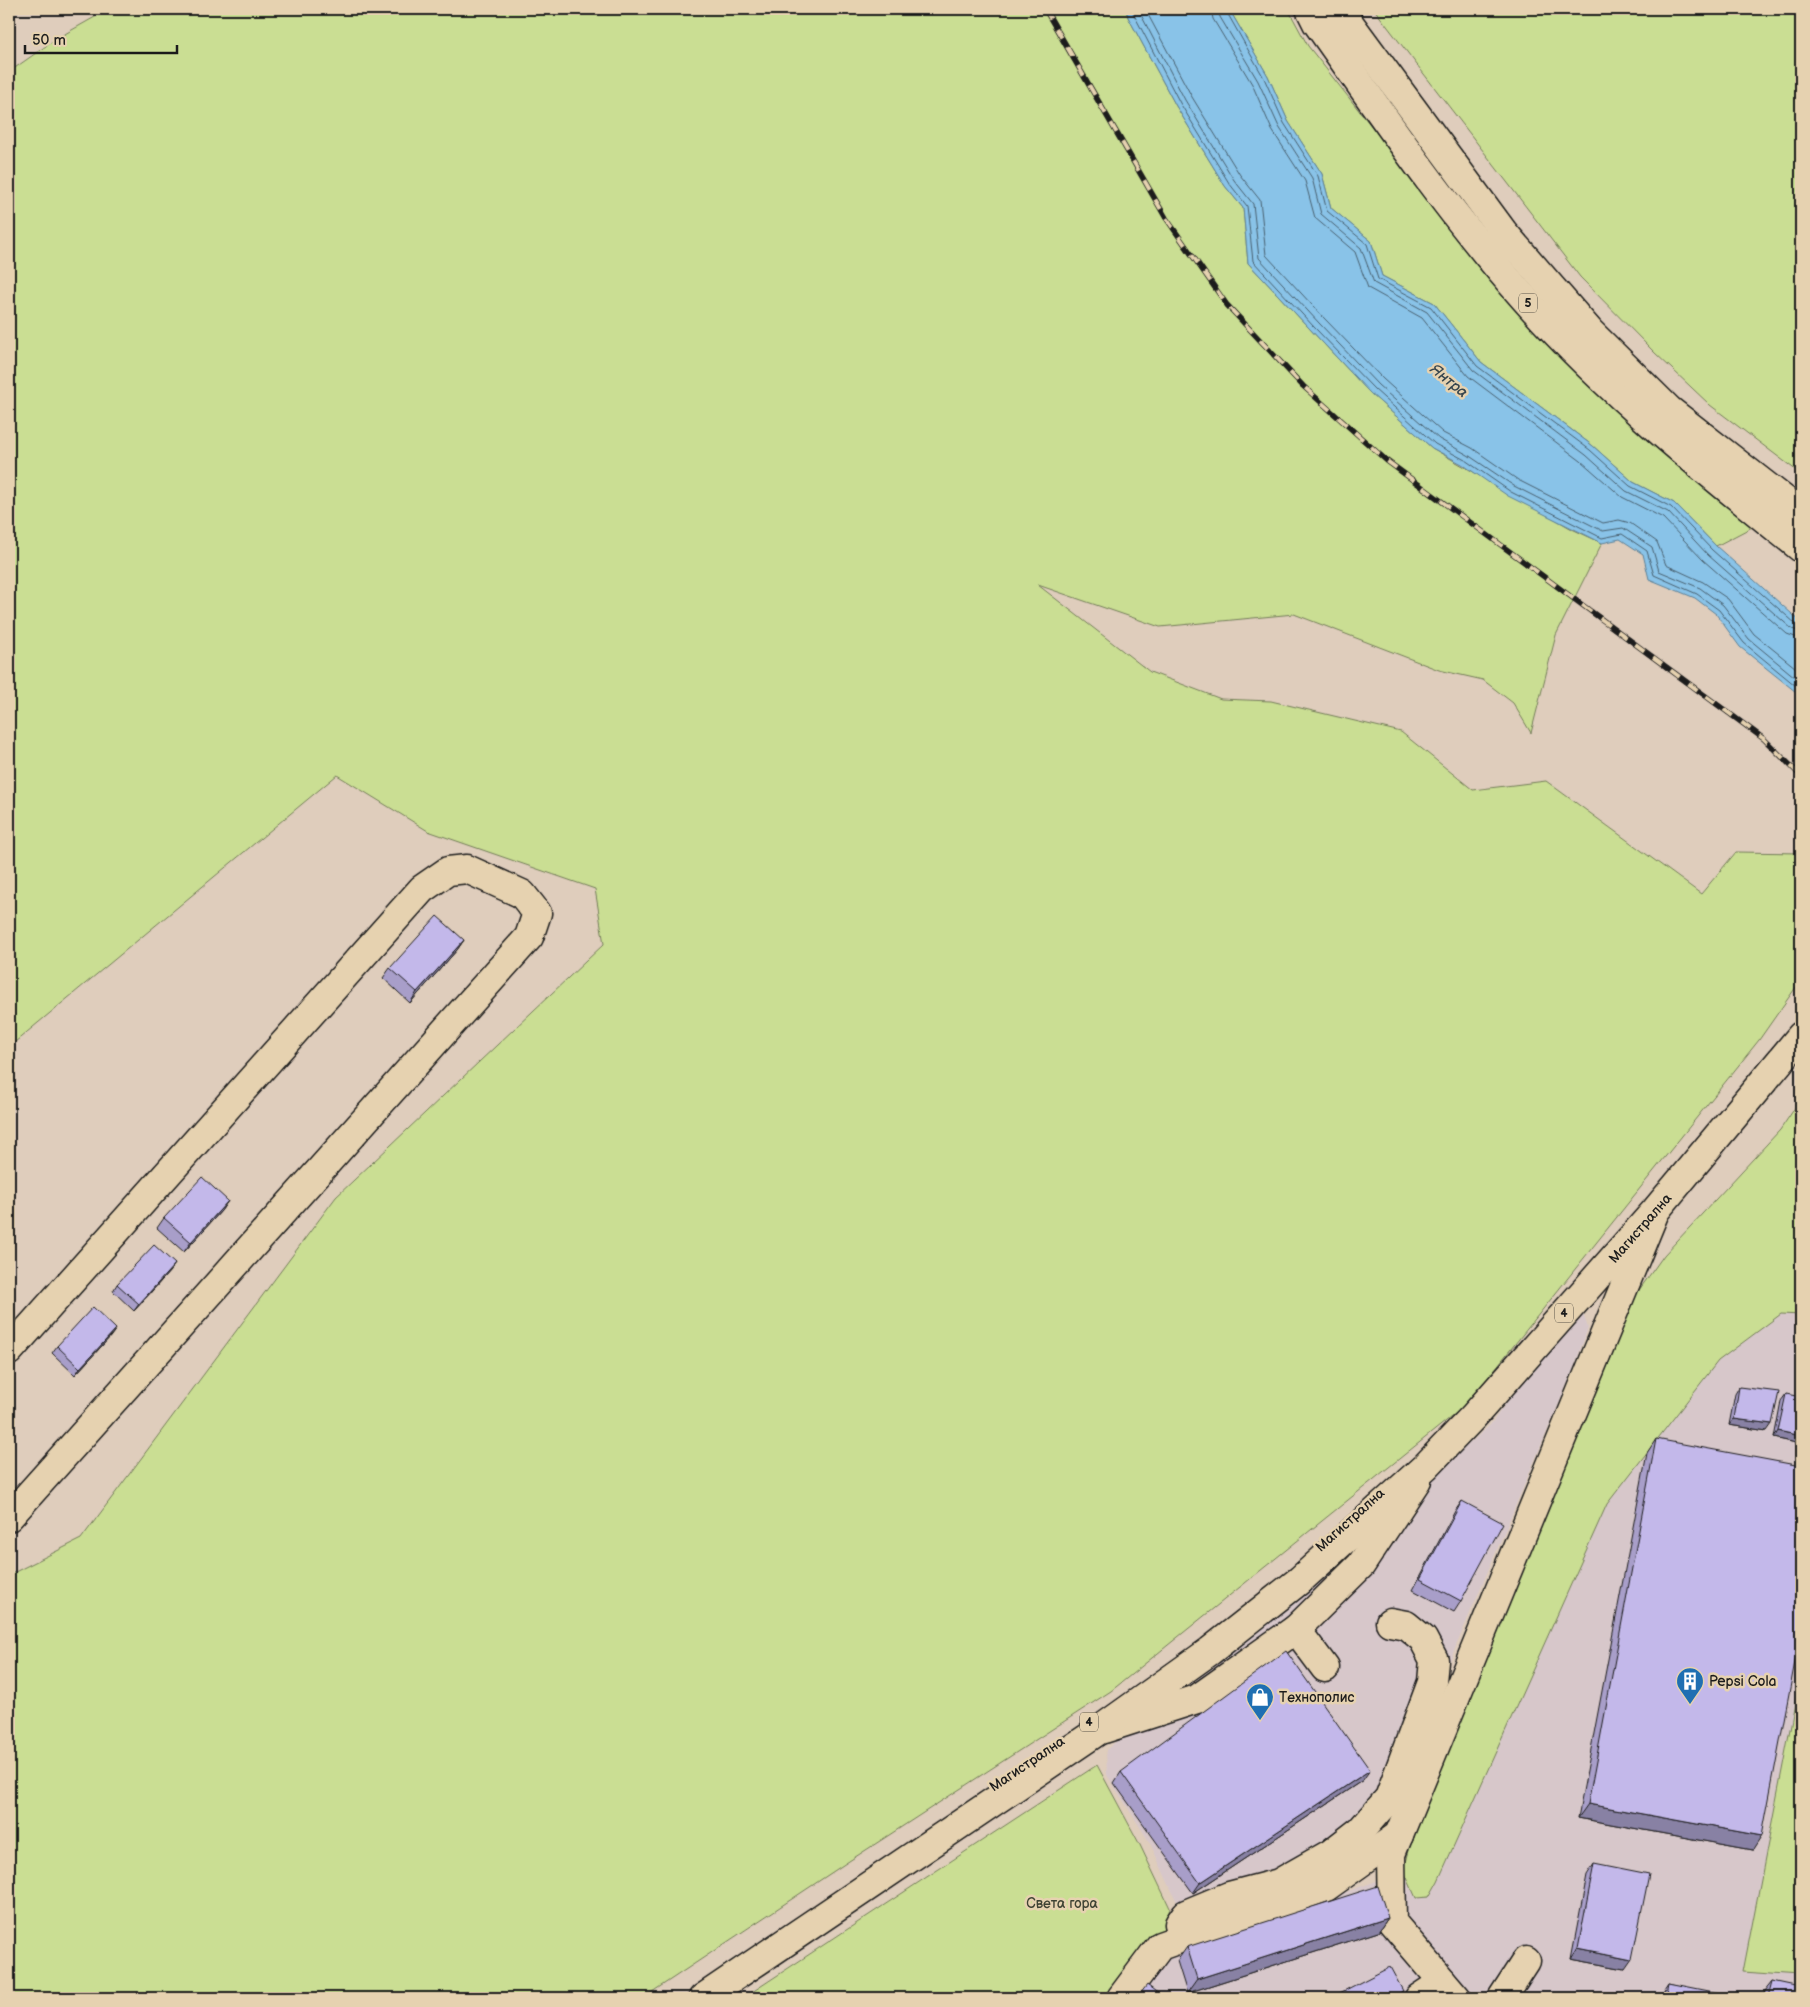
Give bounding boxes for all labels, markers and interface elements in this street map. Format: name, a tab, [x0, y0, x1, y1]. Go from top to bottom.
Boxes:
scale bar	[25, 22, 178, 54]
text: 50 m	[32, 31, 66, 50]
road number: 5	[1519, 294, 1537, 312]
water label: Янтра	[1425, 359, 1472, 402]
street label: Магистрална	[1605, 1189, 1675, 1266]
road number: 4	[1555, 1304, 1573, 1322]
street label: Магистрална	[1312, 1484, 1389, 1555]
building icon: Pepsi Cola	[1675, 1666, 1705, 1705]
place label: Pepsi Cola	[1709, 1673, 1777, 1690]
shop icon: Технополис	[1245, 1682, 1275, 1721]
place label: Технополис	[1279, 1689, 1355, 1706]
road number: 4	[1080, 1712, 1098, 1731]
street label: Магистрална	[986, 1732, 1068, 1795]
park label: Света гора	[1026, 1895, 1098, 1912]

